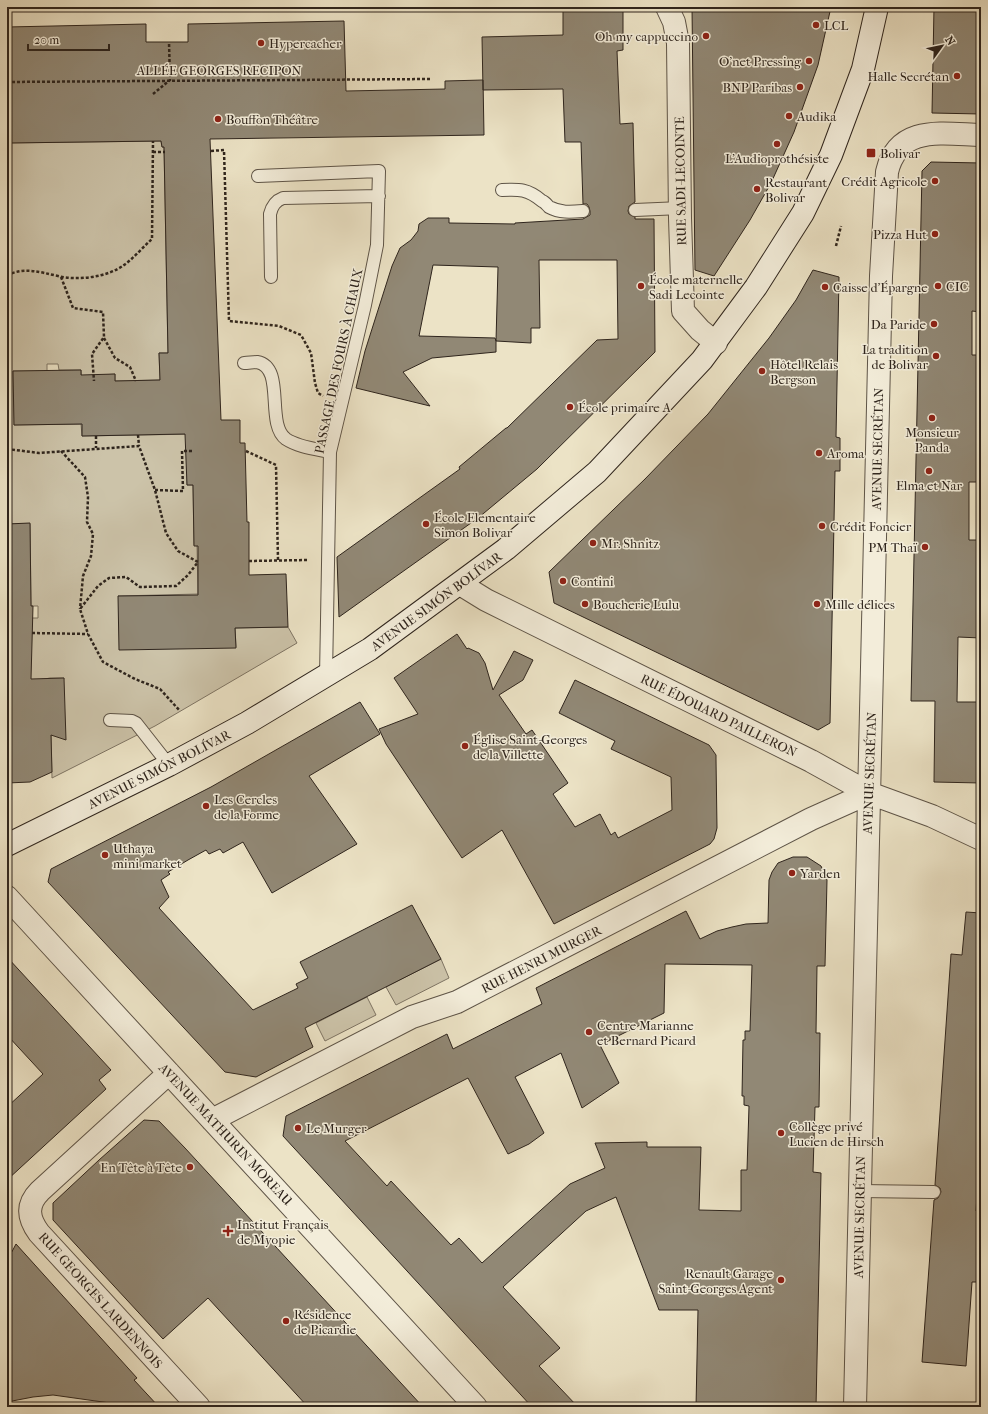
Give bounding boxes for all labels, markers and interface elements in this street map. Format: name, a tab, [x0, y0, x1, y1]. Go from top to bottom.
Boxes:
place label: LCL	[824, 18, 849, 33]
marker: LCL	[811, 20, 821, 30]
scale bar	[28, 26, 109, 52]
north arrow	[922, 26, 962, 66]
place label: Oh my cappuccino	[595, 29, 698, 44]
marker: Oh my cappuccino	[701, 31, 711, 41]
text: 20 m	[34, 33, 59, 47]
text: N	[942, 34, 958, 48]
place label: Hypercacher	[269, 36, 342, 51]
marker: Hypercacher	[256, 38, 266, 48]
place label: O'net Pressing	[719, 54, 802, 69]
marker: O'net Pressing	[804, 56, 814, 66]
street label: ALLÉE GEORGES RECIPON	[136, 63, 301, 78]
place label: Halle Secrétan	[867, 69, 949, 84]
marker: Halle Secrétan	[952, 71, 962, 81]
place label: BNP Paribas	[722, 80, 792, 95]
marker: BNP Paribas	[795, 82, 805, 92]
place label: Audika	[796, 109, 837, 124]
marker: Audika	[784, 111, 794, 121]
place label: Bouffon Théâtre	[226, 112, 319, 127]
marker: Bouffon Théâtre	[213, 114, 223, 124]
street label: RUE SADI-LECOINTE	[672, 116, 689, 246]
marker: L'Audioprothésiste	[772, 139, 782, 149]
place label: Bolivar	[880, 146, 921, 161]
marker: Bolivar	[865, 147, 877, 159]
place label: L'Audioprothésiste	[725, 151, 830, 166]
place label: Crédit Agricole	[841, 174, 928, 189]
place label: Restaurant Bolivar	[765, 175, 827, 205]
marker: Crédit Agricole	[930, 176, 940, 186]
marker: Restaurant Bolivar	[752, 184, 762, 194]
place label: Pizza Hut	[873, 227, 927, 242]
marker: Pizza Hut	[930, 229, 940, 239]
street label: PASSAGE DES FOURS À CHAUX	[311, 267, 365, 455]
place label: École maternelle Sadi Lecointe	[649, 272, 743, 302]
place label: CIC	[946, 279, 969, 294]
place label: Caisse d'Épargne	[833, 280, 928, 295]
marker: École maternelle Sadi Lecointe	[636, 281, 646, 291]
marker: CIC	[933, 281, 943, 291]
marker: Caisse d'Épargne	[820, 282, 830, 292]
place label: Da Paride	[871, 317, 927, 332]
marker: Da Paride	[929, 319, 939, 329]
place label: La tradition de Bolivar	[862, 342, 928, 372]
marker: La tradition de Bolivar	[931, 351, 941, 361]
place label: Hôtel Relais Bergson	[770, 357, 838, 387]
marker: Hôtel Relais Bergson	[757, 366, 767, 376]
street label: AVENUE SECRÉTAN	[869, 388, 886, 511]
place label: École primaire A	[578, 400, 672, 415]
marker: École primaire A	[565, 402, 575, 412]
marker: Monsieur Panda	[927, 413, 937, 423]
place label: Monsieur Panda	[905, 425, 959, 455]
place label: Aroma	[826, 446, 865, 461]
marker: Aroma	[814, 448, 824, 458]
marker: Elma et Nar	[924, 466, 934, 476]
place label: Elma et Nar	[896, 478, 963, 493]
place label: École Elementaire Simon Bolivar	[434, 510, 536, 540]
marker: École Elementaire Simon Bolivar	[421, 519, 431, 529]
place label: Crédit Foncier	[830, 519, 912, 534]
marker: Crédit Foncier	[817, 521, 827, 531]
place label: Mr. Shnitz	[601, 536, 659, 551]
marker: Mr. Shnitz	[588, 538, 598, 548]
place label: PM Thaï	[868, 540, 917, 555]
marker: PM Thaï	[920, 542, 930, 552]
street label: AVENUE SIMÓN BOLÍVAR	[367, 549, 505, 655]
place label: Contini	[571, 574, 614, 589]
marker: Contini	[558, 576, 568, 586]
place label: Boucherie Lulu	[593, 597, 680, 612]
place label: Mille délices	[825, 597, 895, 612]
marker: Boucherie Lulu	[580, 599, 590, 609]
marker: Mille délices	[812, 599, 822, 609]
street label: RUE ÉDOUARD PAILLERON	[638, 671, 799, 760]
street label: AVENUE SECRÉTAN	[860, 712, 879, 835]
street label: AVENUE SIMÓN BOLÍVAR	[84, 727, 234, 812]
place label: Église Saint-Georges de la Villette	[473, 732, 587, 762]
marker: Église Saint-Georges de la Villette	[460, 741, 470, 751]
place label: Les Cercles de la Forme	[214, 792, 279, 822]
marker: Les Cercles de la Forme	[201, 801, 211, 811]
place label: Uthaya mini market	[113, 841, 182, 871]
marker: Uthaya mini market	[100, 850, 110, 860]
place label: Yarden	[799, 866, 841, 881]
marker: Yarden	[787, 868, 797, 878]
street label: RUE HENRI MURGER	[479, 922, 604, 996]
place label: Centre Marianne et Bernard Picard	[597, 1018, 697, 1048]
marker: Centre Marianne et Bernard Picard	[584, 1027, 594, 1037]
street label: AVENUE MATHURIN MOREAU	[155, 1060, 295, 1208]
place label: Collège privé Lucien de Hirsch	[789, 1119, 885, 1149]
place label: Le Murger	[306, 1121, 367, 1136]
marker: Le Murger	[293, 1123, 303, 1133]
marker: Collège privé Lucien de Hirsch	[776, 1128, 786, 1138]
street label: AVENUE SECRÉTAN	[851, 1156, 868, 1279]
place label: En Tête à Tête	[100, 1160, 183, 1175]
marker: En Tête à Tête	[185, 1162, 195, 1172]
place label: Institut Français de Myopie	[237, 1217, 329, 1247]
marker: Institut Français de Myopie	[222, 1225, 234, 1237]
street label: RUE GEORGES LARDENNOIS	[36, 1229, 166, 1372]
place label: Renault Garage Saint-Georges Agent	[658, 1266, 774, 1296]
marker: Renault Garage Saint-Georges Agent	[776, 1275, 786, 1285]
place label: Résidence de Picardie	[294, 1307, 357, 1337]
marker: Résidence de Picardie	[281, 1316, 291, 1326]

